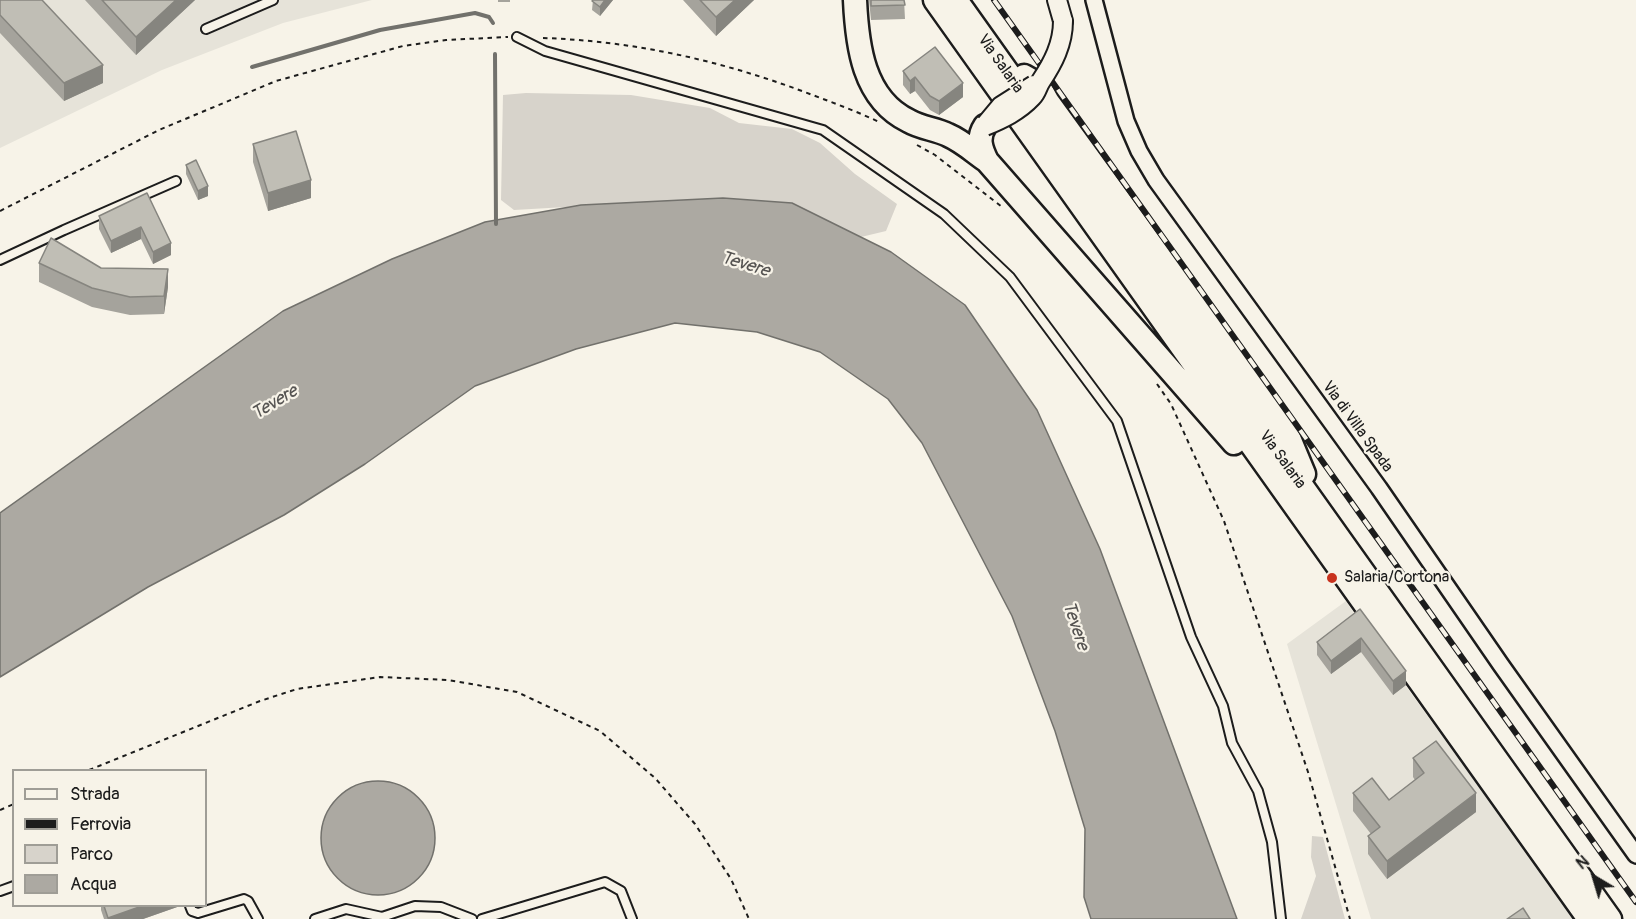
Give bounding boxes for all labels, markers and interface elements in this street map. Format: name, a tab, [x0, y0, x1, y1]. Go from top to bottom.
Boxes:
street label: Via Salaria	[973, 31, 1027, 97]
water label: Tevere	[718, 247, 772, 283]
street label: Via di Villa Spada	[1317, 378, 1397, 476]
water label: Tevere	[248, 381, 302, 425]
street label: Via Salaria	[1254, 427, 1310, 493]
place label: Salaria/Cortona	[1344, 568, 1449, 588]
marker: Salaria/Cortona	[1325, 571, 1339, 585]
water label: Tevere	[1057, 599, 1093, 653]
legend	[12, 769, 207, 907]
text: Strada	[70, 783, 120, 806]
text: Ferrovia	[70, 813, 131, 836]
text: Parco	[70, 843, 113, 866]
north arrow	[1564, 847, 1624, 907]
text: N	[1572, 852, 1593, 874]
text: Acqua	[70, 873, 117, 896]

